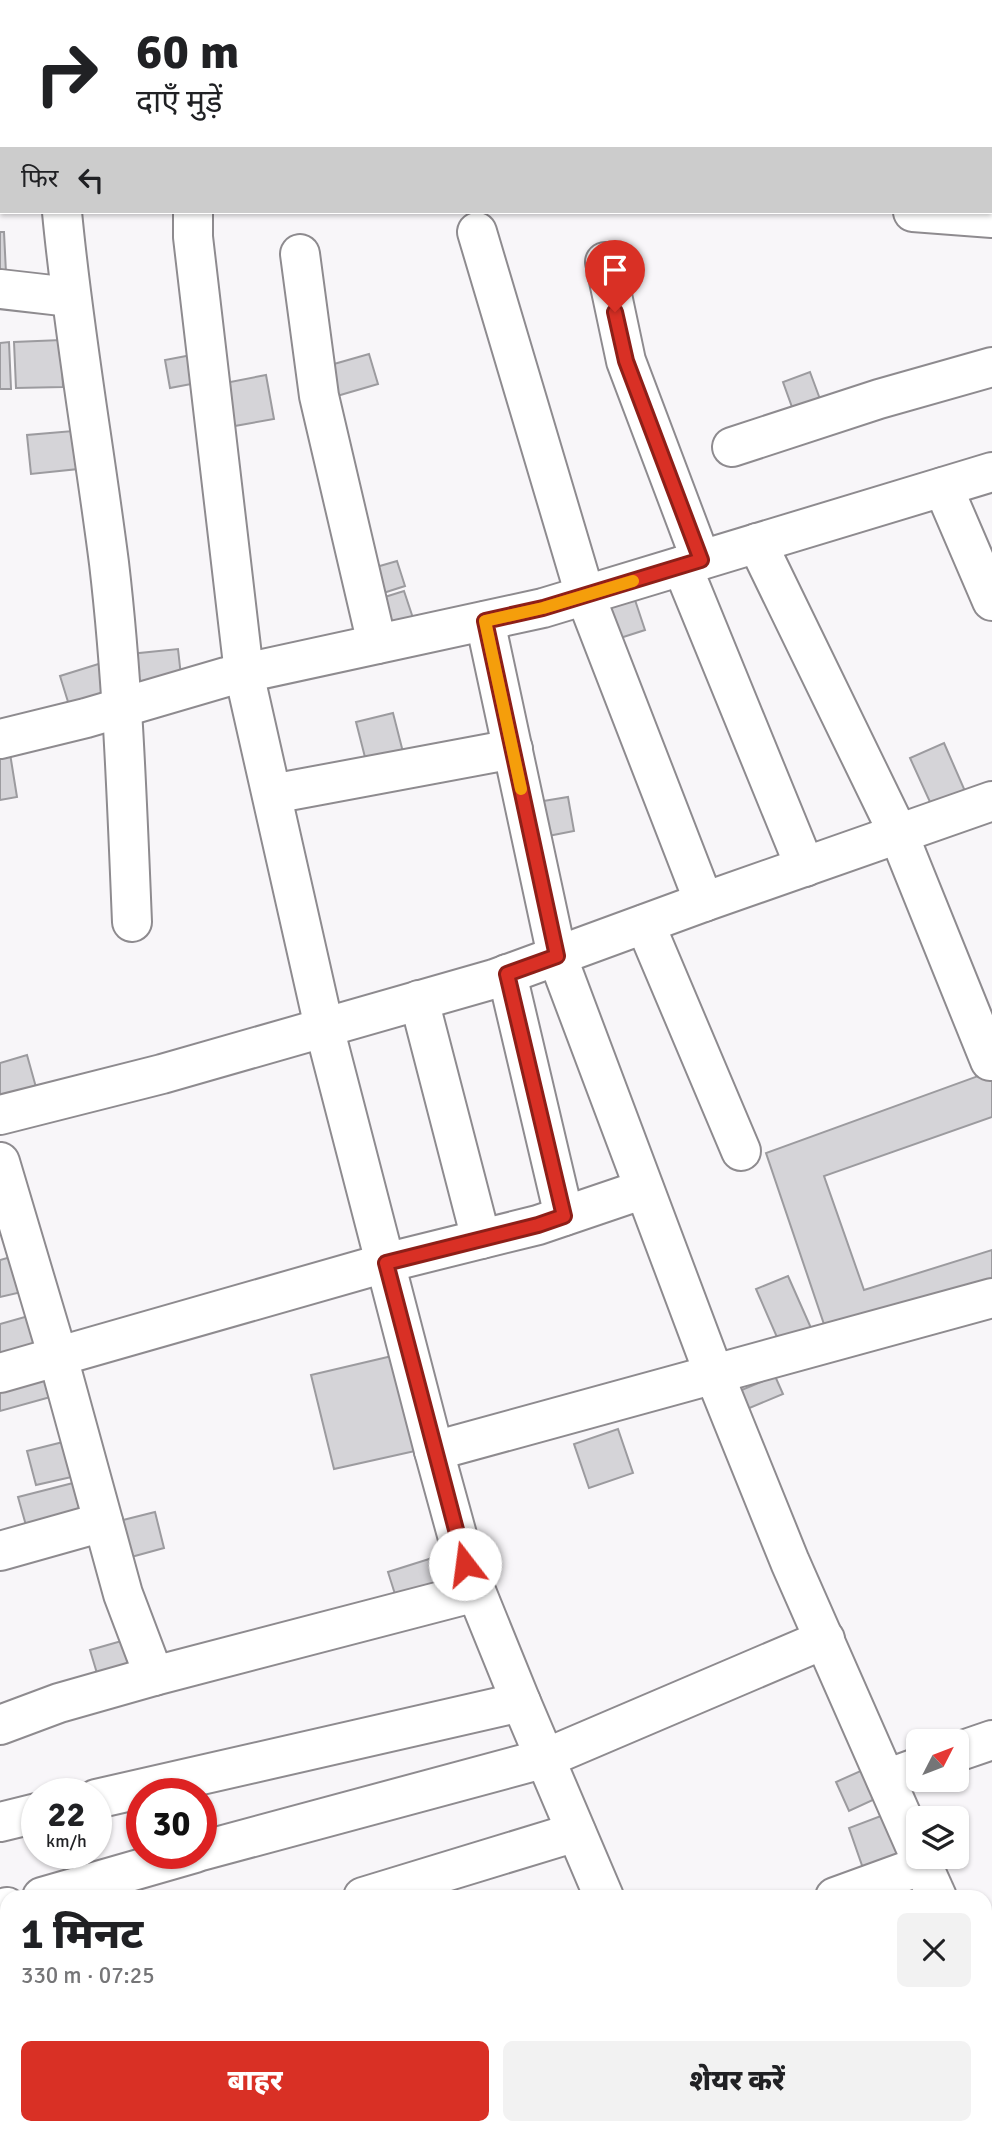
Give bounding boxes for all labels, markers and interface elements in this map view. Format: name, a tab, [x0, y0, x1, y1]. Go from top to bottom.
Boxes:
text: 60 m	[136, 22, 239, 82]
icon: right	[21, 28, 112, 119]
text: दाएँ मुड़ें	[136, 82, 222, 121]
icon: left	[72, 161, 110, 199]
text: फिर	[21, 163, 58, 195]
pin	[585, 240, 645, 312]
icon: arrive	[596, 251, 634, 289]
position arrow	[428, 1527, 502, 1601]
north arrow	[906, 1729, 970, 1792]
map controls	[906, 1729, 969, 1869]
speed limit sign: 30	[126, 1778, 217, 1869]
text: 22	[48, 1793, 85, 1836]
button: layers	[906, 1806, 969, 1869]
text: km/h	[46, 1830, 87, 1852]
text: 1 मिनट	[21, 1909, 143, 1960]
button: close	[897, 1913, 971, 1987]
text: 330 m · 07:25	[21, 1961, 155, 1990]
button: बाहर	[21, 2041, 489, 2121]
button: शेयर करें	[503, 2041, 971, 2121]

